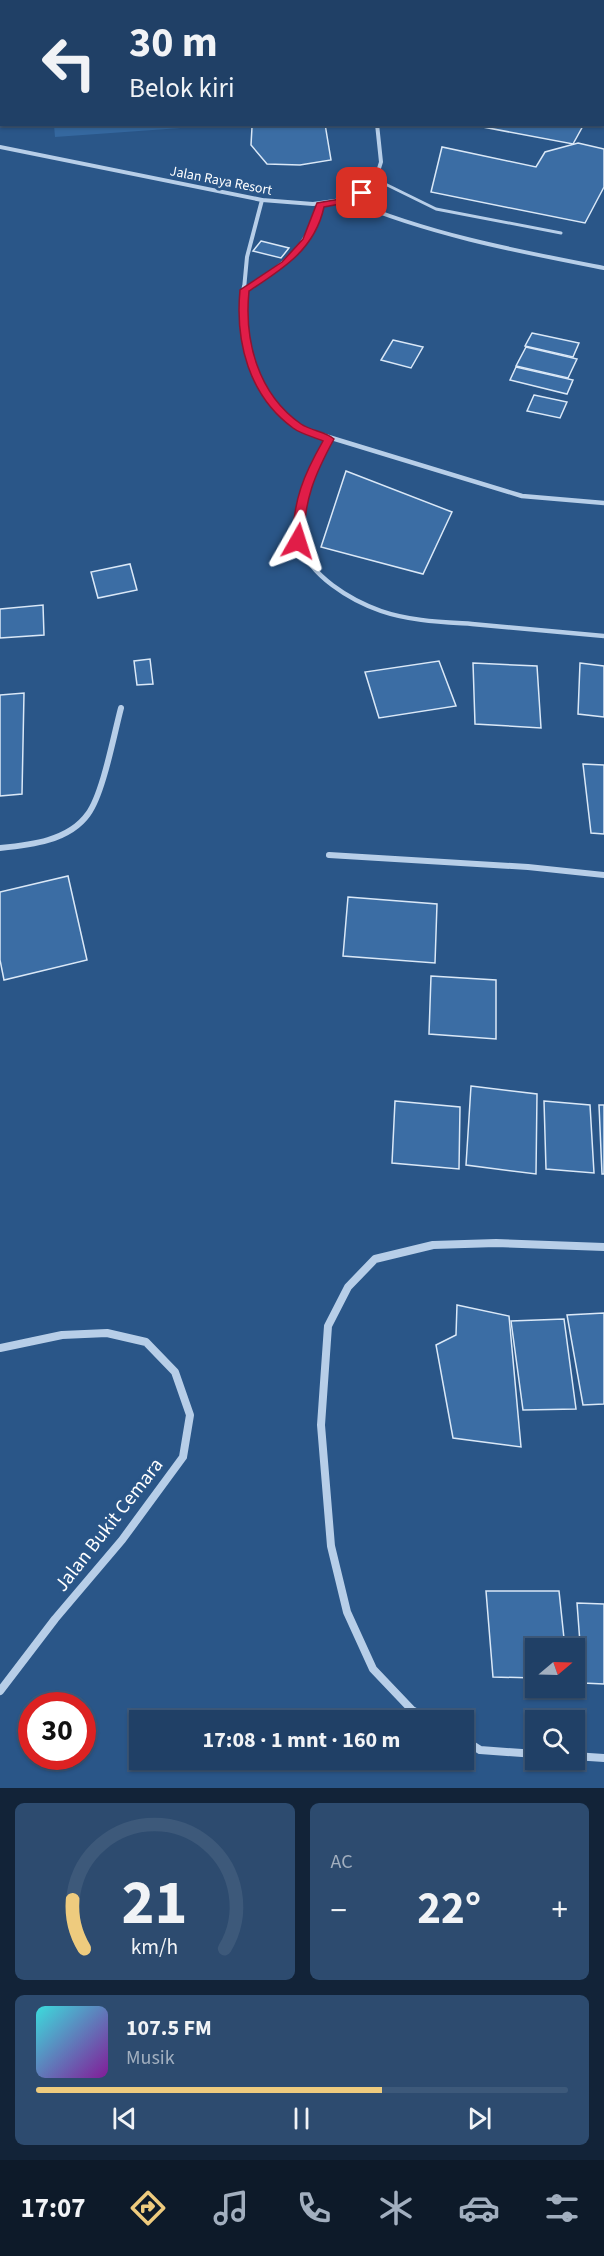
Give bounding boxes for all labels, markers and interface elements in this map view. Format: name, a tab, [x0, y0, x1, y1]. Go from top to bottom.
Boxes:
text: 30 m	[129, 13, 218, 73]
icon: left	[30, 24, 108, 102]
text: Belok kiri	[129, 69, 235, 108]
street label: Jalan Raya Resort	[168, 161, 274, 201]
pin	[336, 167, 387, 218]
icon: arrive	[345, 176, 378, 209]
position arrow	[266, 509, 330, 573]
street label: Jalan Bukit Cemara	[48, 1452, 170, 1598]
north arrow	[525, 1638, 585, 1698]
map controls	[525, 1638, 585, 1770]
speed limit sign: 30	[18, 1692, 96, 1770]
button: search	[525, 1710, 585, 1770]
text: 17:08 · 1 mnt · 160 m	[203, 1724, 400, 1756]
text: AC	[331, 1848, 353, 1876]
text: 21	[122, 1859, 188, 1948]
text: 22°	[417, 1877, 481, 1941]
text: −	[331, 1887, 347, 1934]
text: +	[552, 1887, 568, 1934]
text: km/h	[131, 1932, 179, 1963]
text: 107.5 FM	[126, 2012, 212, 2044]
text: Musik	[126, 2044, 175, 2072]
icon: previous	[108, 2102, 141, 2135]
icon: pause	[285, 2102, 318, 2135]
icon: next	[463, 2102, 496, 2135]
icon: directions	[127, 2187, 169, 2229]
icon: music	[210, 2187, 252, 2229]
icon: phone	[293, 2187, 335, 2229]
icon: climate	[375, 2187, 417, 2229]
icon: car	[458, 2187, 500, 2229]
icon: filters	[541, 2187, 583, 2229]
text: 17:07	[20, 2189, 86, 2228]

